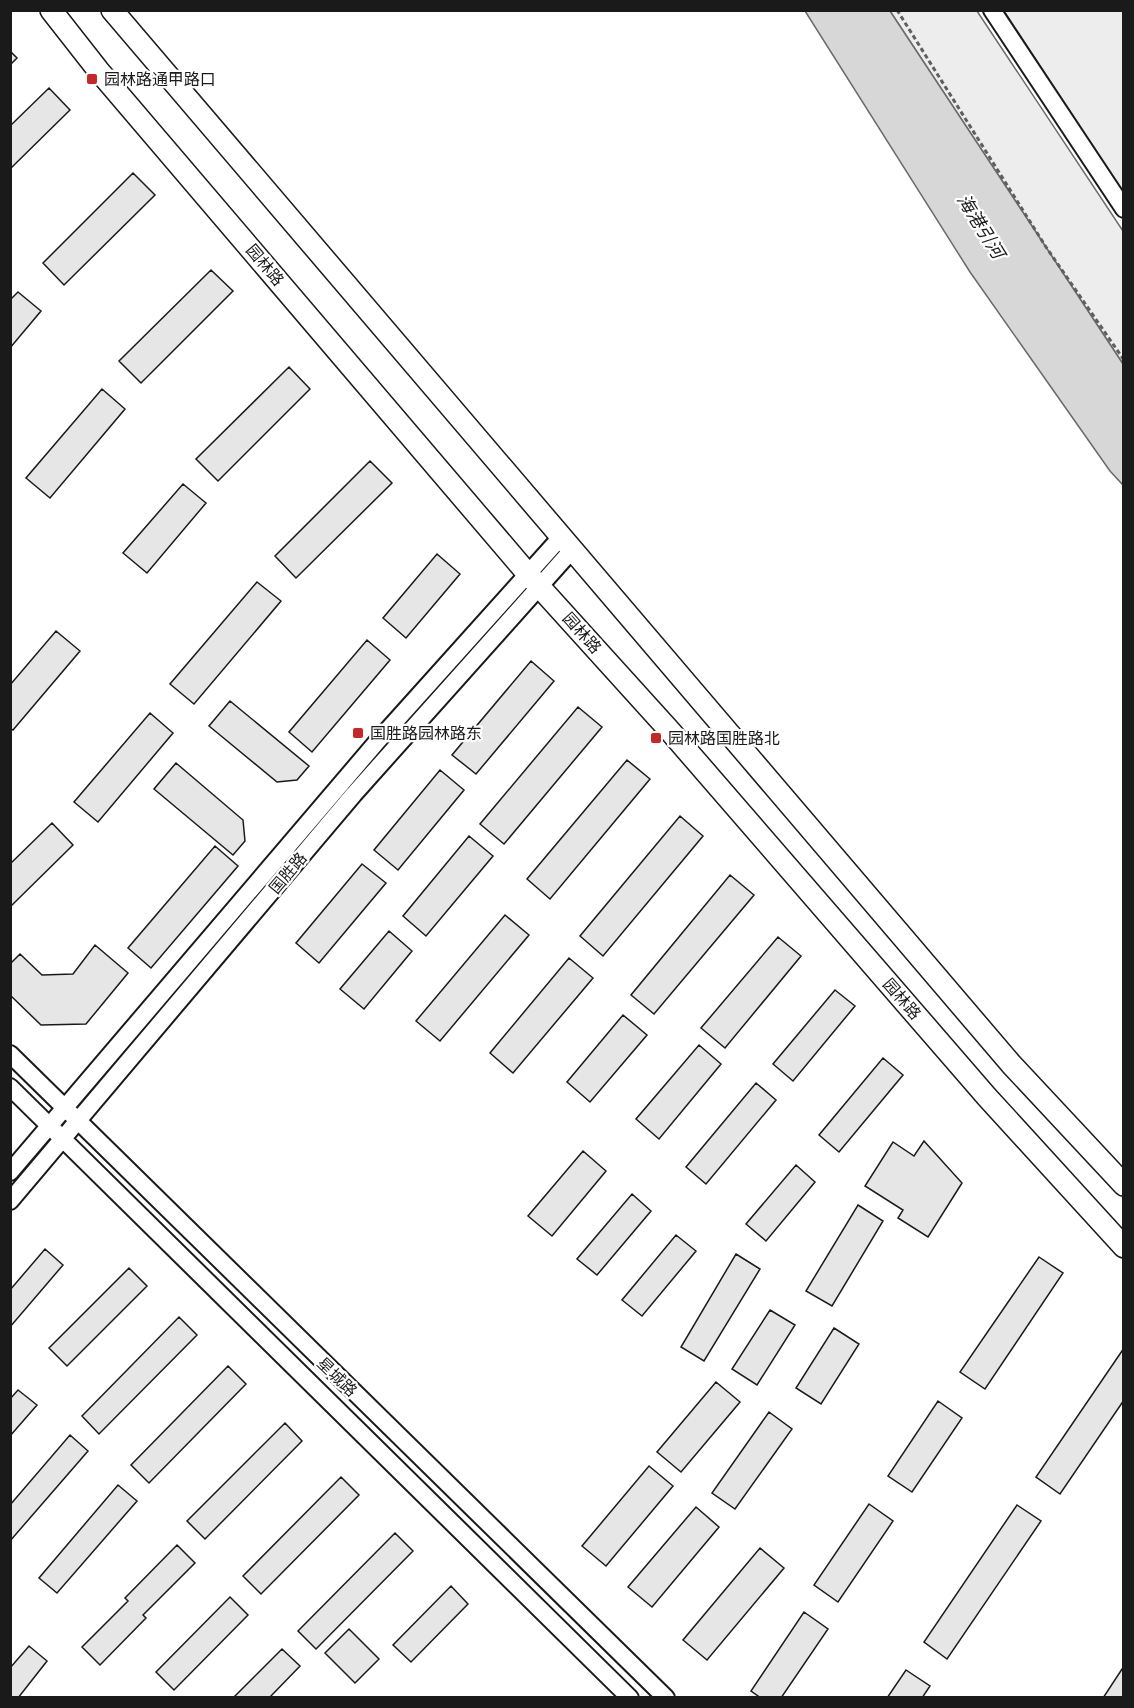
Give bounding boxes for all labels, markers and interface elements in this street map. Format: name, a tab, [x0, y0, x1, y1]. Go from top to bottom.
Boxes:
place label: 园林路通甲路口	[104, 68, 216, 91]
marker: 园林路通甲路口	[85, 72, 99, 86]
water label: 海港引河	[951, 189, 1012, 266]
street label: 园林路	[241, 239, 289, 291]
street label: 园林路	[557, 607, 607, 659]
place label: 国胜路园林路东	[370, 722, 482, 745]
marker: 国胜路园林路东	[351, 726, 365, 740]
place label: 园林路国胜路北	[668, 727, 780, 750]
marker: 园林路国胜路北	[649, 731, 663, 745]
street label: 国胜路	[264, 847, 312, 899]
street label: 园林路	[878, 973, 926, 1025]
street label: 星城路	[312, 1352, 362, 1402]

